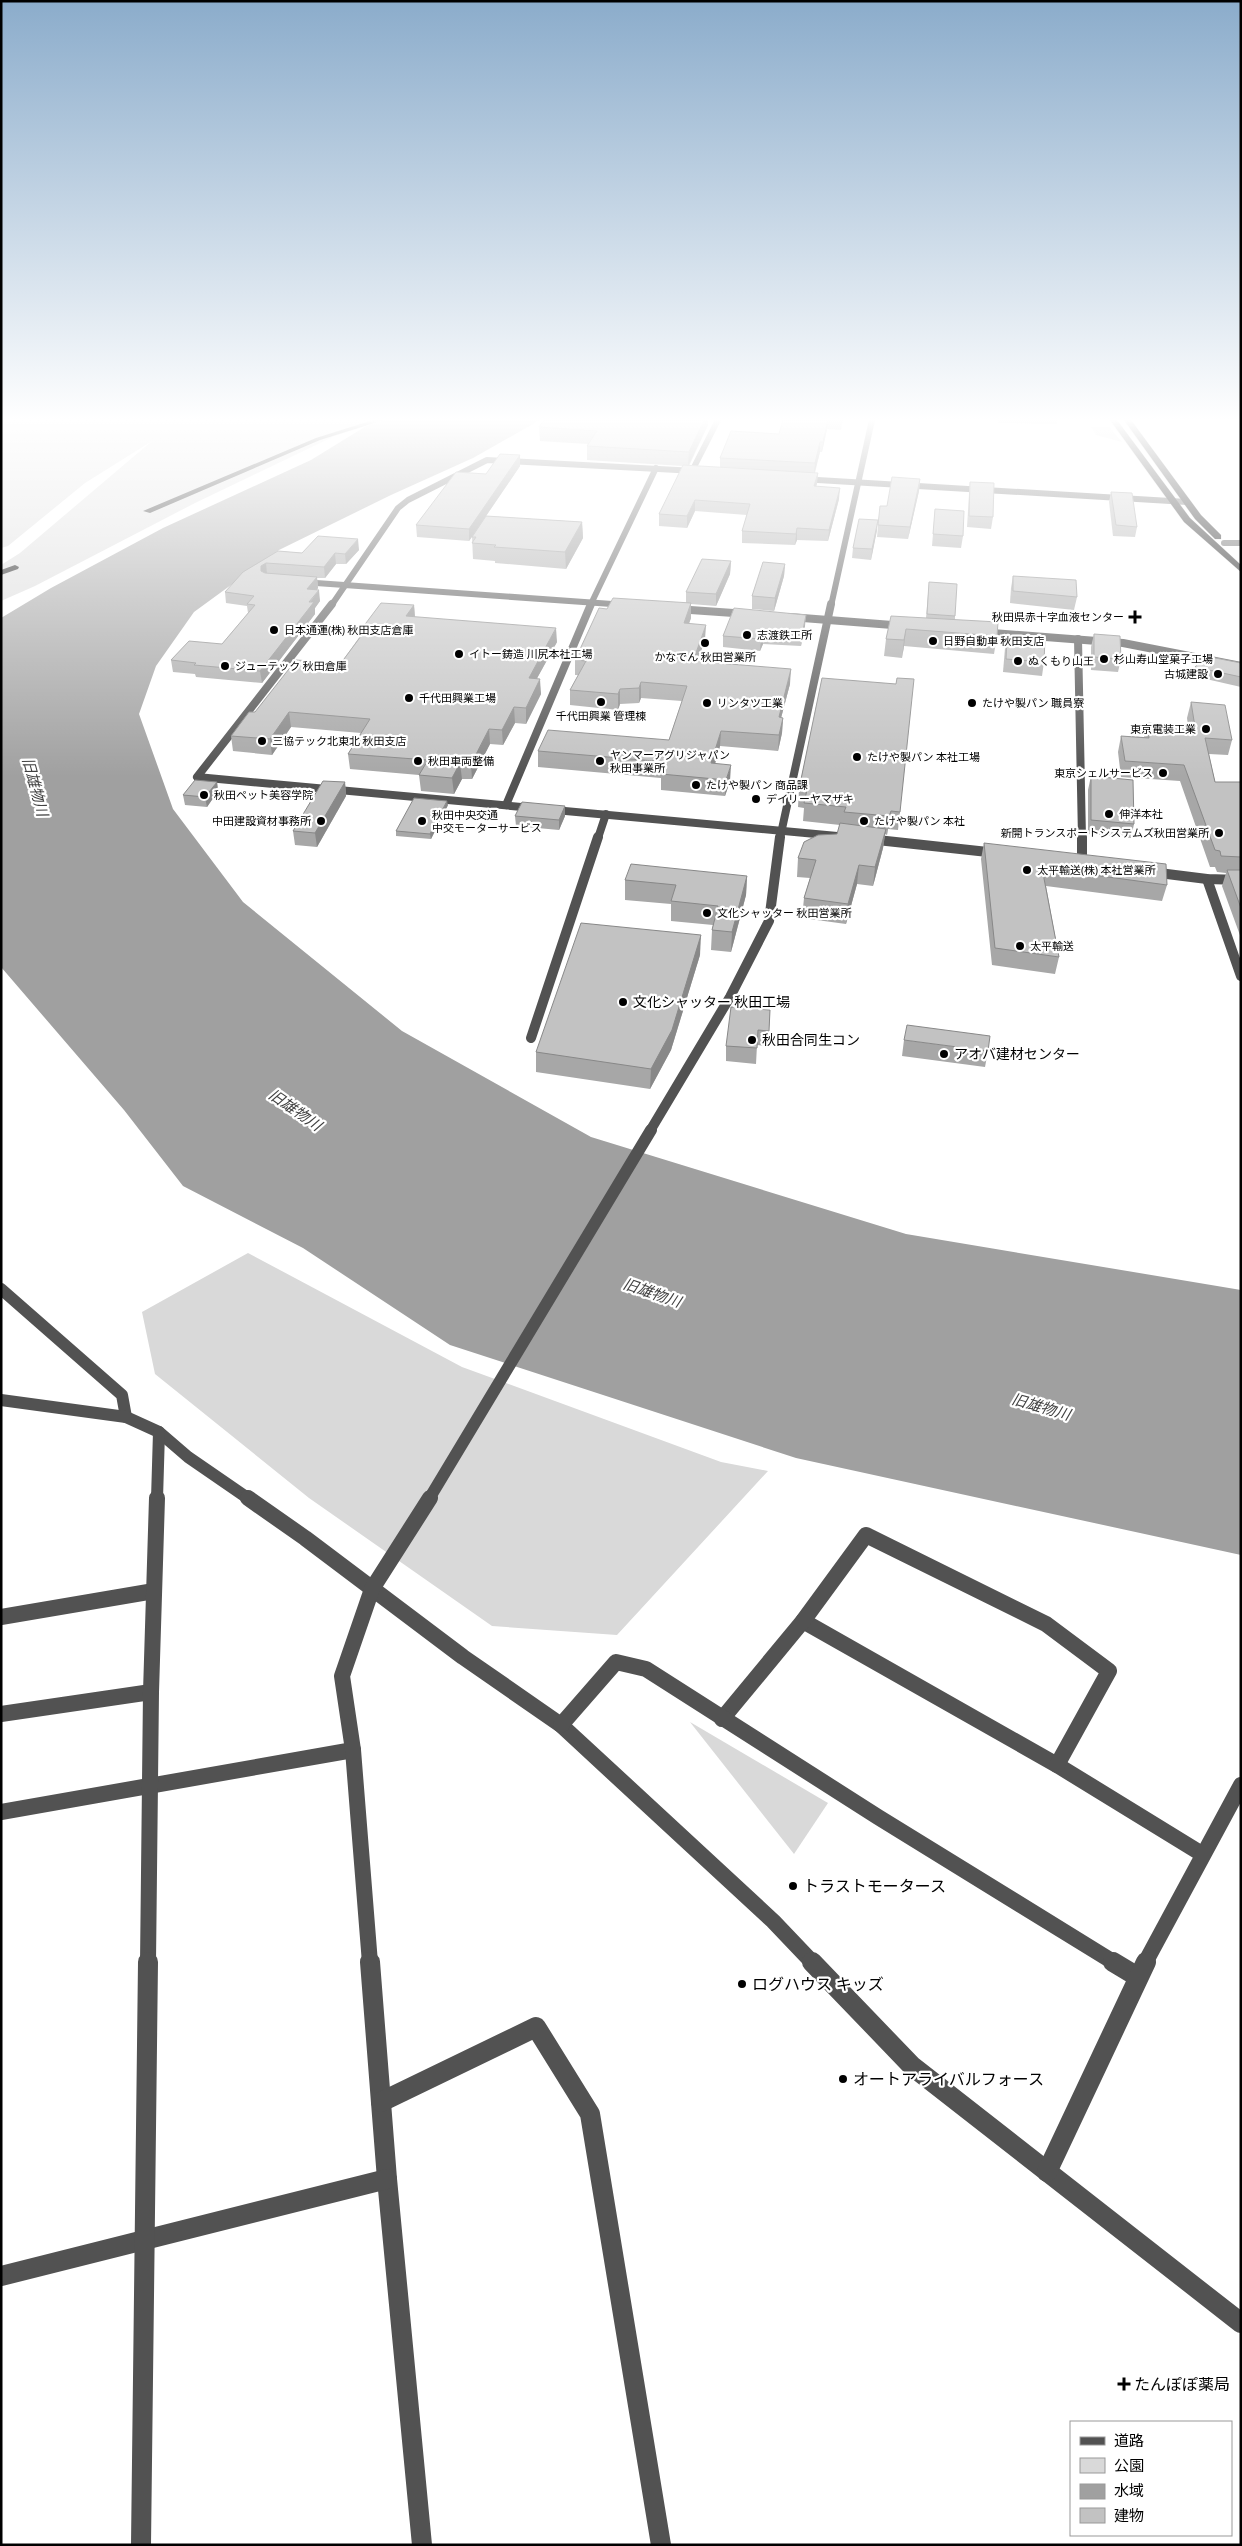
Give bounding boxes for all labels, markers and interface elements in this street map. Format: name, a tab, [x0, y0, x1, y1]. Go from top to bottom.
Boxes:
place label: 秋田県赤十字血液センター	[992, 610, 1124, 624]
marker: 秋田県赤十字血液センター	[1128, 610, 1142, 624]
place label: 日本通運(株) 秋田支店倉庫	[284, 623, 414, 637]
marker: 日本通運(株) 秋田支店倉庫	[268, 624, 280, 636]
place label: 志渡鉄工所	[757, 628, 813, 642]
marker: 志渡鉄工所	[741, 629, 753, 641]
place label: 日野自動車 秋田支店	[943, 634, 1045, 648]
marker: 日野自動車 秋田支店	[927, 635, 939, 647]
marker: かなでん 秋田営業所	[699, 637, 711, 649]
place label: イトー鋳造 川尻本社工場	[469, 647, 593, 661]
marker: イトー鋳造 川尻本社工場	[453, 648, 465, 660]
place label: かなでん 秋田営業所	[654, 650, 757, 664]
place label: 杉山寿山堂菓子工場	[1114, 652, 1213, 666]
marker: 杉山寿山堂菓子工場	[1098, 653, 1110, 665]
place label: ぬくもり山王	[1028, 654, 1094, 668]
marker: ぬくもり山王	[1012, 655, 1024, 667]
place label: ジューテック 秋田倉庫	[235, 659, 347, 673]
marker: ジューテック 秋田倉庫	[219, 660, 231, 672]
place label: 古城建設	[1164, 667, 1208, 681]
marker: 古城建設	[1212, 668, 1224, 680]
place label: 千代田興業工場	[419, 691, 496, 705]
marker: 千代田興業工場	[403, 692, 415, 704]
marker: 千代田興業 管理棟	[595, 696, 607, 708]
place label: リンタツ工業	[717, 696, 783, 710]
place label: たけや製パン 職員寮	[982, 696, 1084, 710]
marker: リンタツ工業	[701, 697, 713, 709]
marker: たけや製パン 職員寮	[966, 697, 978, 709]
place label: 千代田興業 管理棟	[556, 709, 646, 723]
place label: 東京電装工業	[1130, 722, 1196, 736]
marker: 東京電装工業	[1200, 723, 1212, 735]
place label: 三協テック北東北 秋田支店	[272, 734, 407, 748]
marker: 三協テック北東北 秋田支店	[256, 735, 268, 747]
place label: ヤンマーアグリジャパン 秋田事業所	[610, 748, 730, 775]
place label: たけや製パン 本社工場	[867, 750, 980, 764]
marker: たけや製パン 本社工場	[851, 751, 863, 763]
place label: 秋田車両整備	[428, 754, 494, 768]
water label: 旧雄物川	[18, 755, 54, 820]
marker: 秋田車両整備	[412, 755, 424, 767]
marker: ヤンマーアグリジャパン 秋田事業所	[594, 755, 606, 767]
place label: 東京シェルサービス	[1054, 766, 1153, 780]
marker: 東京シェルサービス	[1157, 767, 1169, 779]
place label: たけや製パン 商品課	[706, 778, 808, 792]
marker: たけや製パン 商品課	[690, 779, 702, 791]
place label: 秋田ペット美容学院	[214, 788, 313, 802]
marker: 秋田ペット美容学院	[198, 789, 210, 801]
place label: デイリーヤマザキ	[766, 792, 854, 806]
marker: デイリーヤマザキ	[750, 793, 762, 805]
place label: 伸洋本社	[1119, 807, 1163, 821]
place label: 秋田中央交通 中交モーターサービス	[432, 808, 542, 835]
marker: 伸洋本社	[1103, 808, 1115, 820]
place label: 中田建設資材事務所	[212, 814, 312, 828]
place label: たけや製パン 本社	[874, 814, 965, 828]
marker: 中田建設資材事務所	[315, 815, 327, 827]
marker: 秋田中央交通 中交モーターサービス	[416, 815, 428, 827]
marker: たけや製パン 本社	[858, 815, 870, 827]
place label: 新開トランスポートシステムズ秋田営業所	[1001, 826, 1210, 840]
marker: 新開トランスポートシステムズ秋田営業所	[1213, 827, 1225, 839]
place label: 太平輸送(株) 本社営業所	[1037, 863, 1157, 877]
marker: 太平輸送(株) 本社営業所	[1021, 864, 1033, 876]
place label: 文化シャッター 秋田営業所	[717, 906, 853, 920]
marker: 文化シャッター 秋田営業所	[701, 907, 713, 919]
place label: 太平輸送	[1030, 939, 1074, 953]
marker: 太平輸送	[1014, 940, 1026, 952]
place label: 文化シャッター 秋田工場	[633, 993, 790, 1011]
marker: 文化シャッター 秋田工場	[617, 996, 629, 1008]
place label: 秋田合同生コン	[762, 1031, 860, 1049]
marker: 秋田合同生コン	[746, 1034, 758, 1046]
place label: アオバ建材センター	[954, 1045, 1080, 1063]
marker: アオバ建材センター	[938, 1048, 950, 1060]
water label: 旧雄物川	[265, 1084, 328, 1137]
water label: 旧雄物川	[620, 1273, 686, 1313]
water label: 旧雄物川	[1009, 1388, 1075, 1425]
place label: トラストモータース	[803, 1875, 946, 1897]
marker: トラストモータース	[787, 1880, 799, 1892]
place label: ログハウス キッズ	[752, 1973, 884, 1995]
marker: ログハウス キッズ	[736, 1978, 748, 1990]
place label: オートアライバルフォース	[853, 2068, 1044, 2090]
marker: オートアライバルフォース	[837, 2073, 849, 2085]
place label: たんぽぽ薬局	[1134, 2373, 1230, 2395]
marker: たんぽぽ薬局	[1118, 2378, 1130, 2390]
legend	[1070, 2421, 1232, 2536]
text: 道路	[1114, 2430, 1144, 2451]
text: 公園	[1114, 2455, 1144, 2476]
text: 水域	[1114, 2480, 1144, 2501]
text: 建物	[1114, 2505, 1144, 2526]

